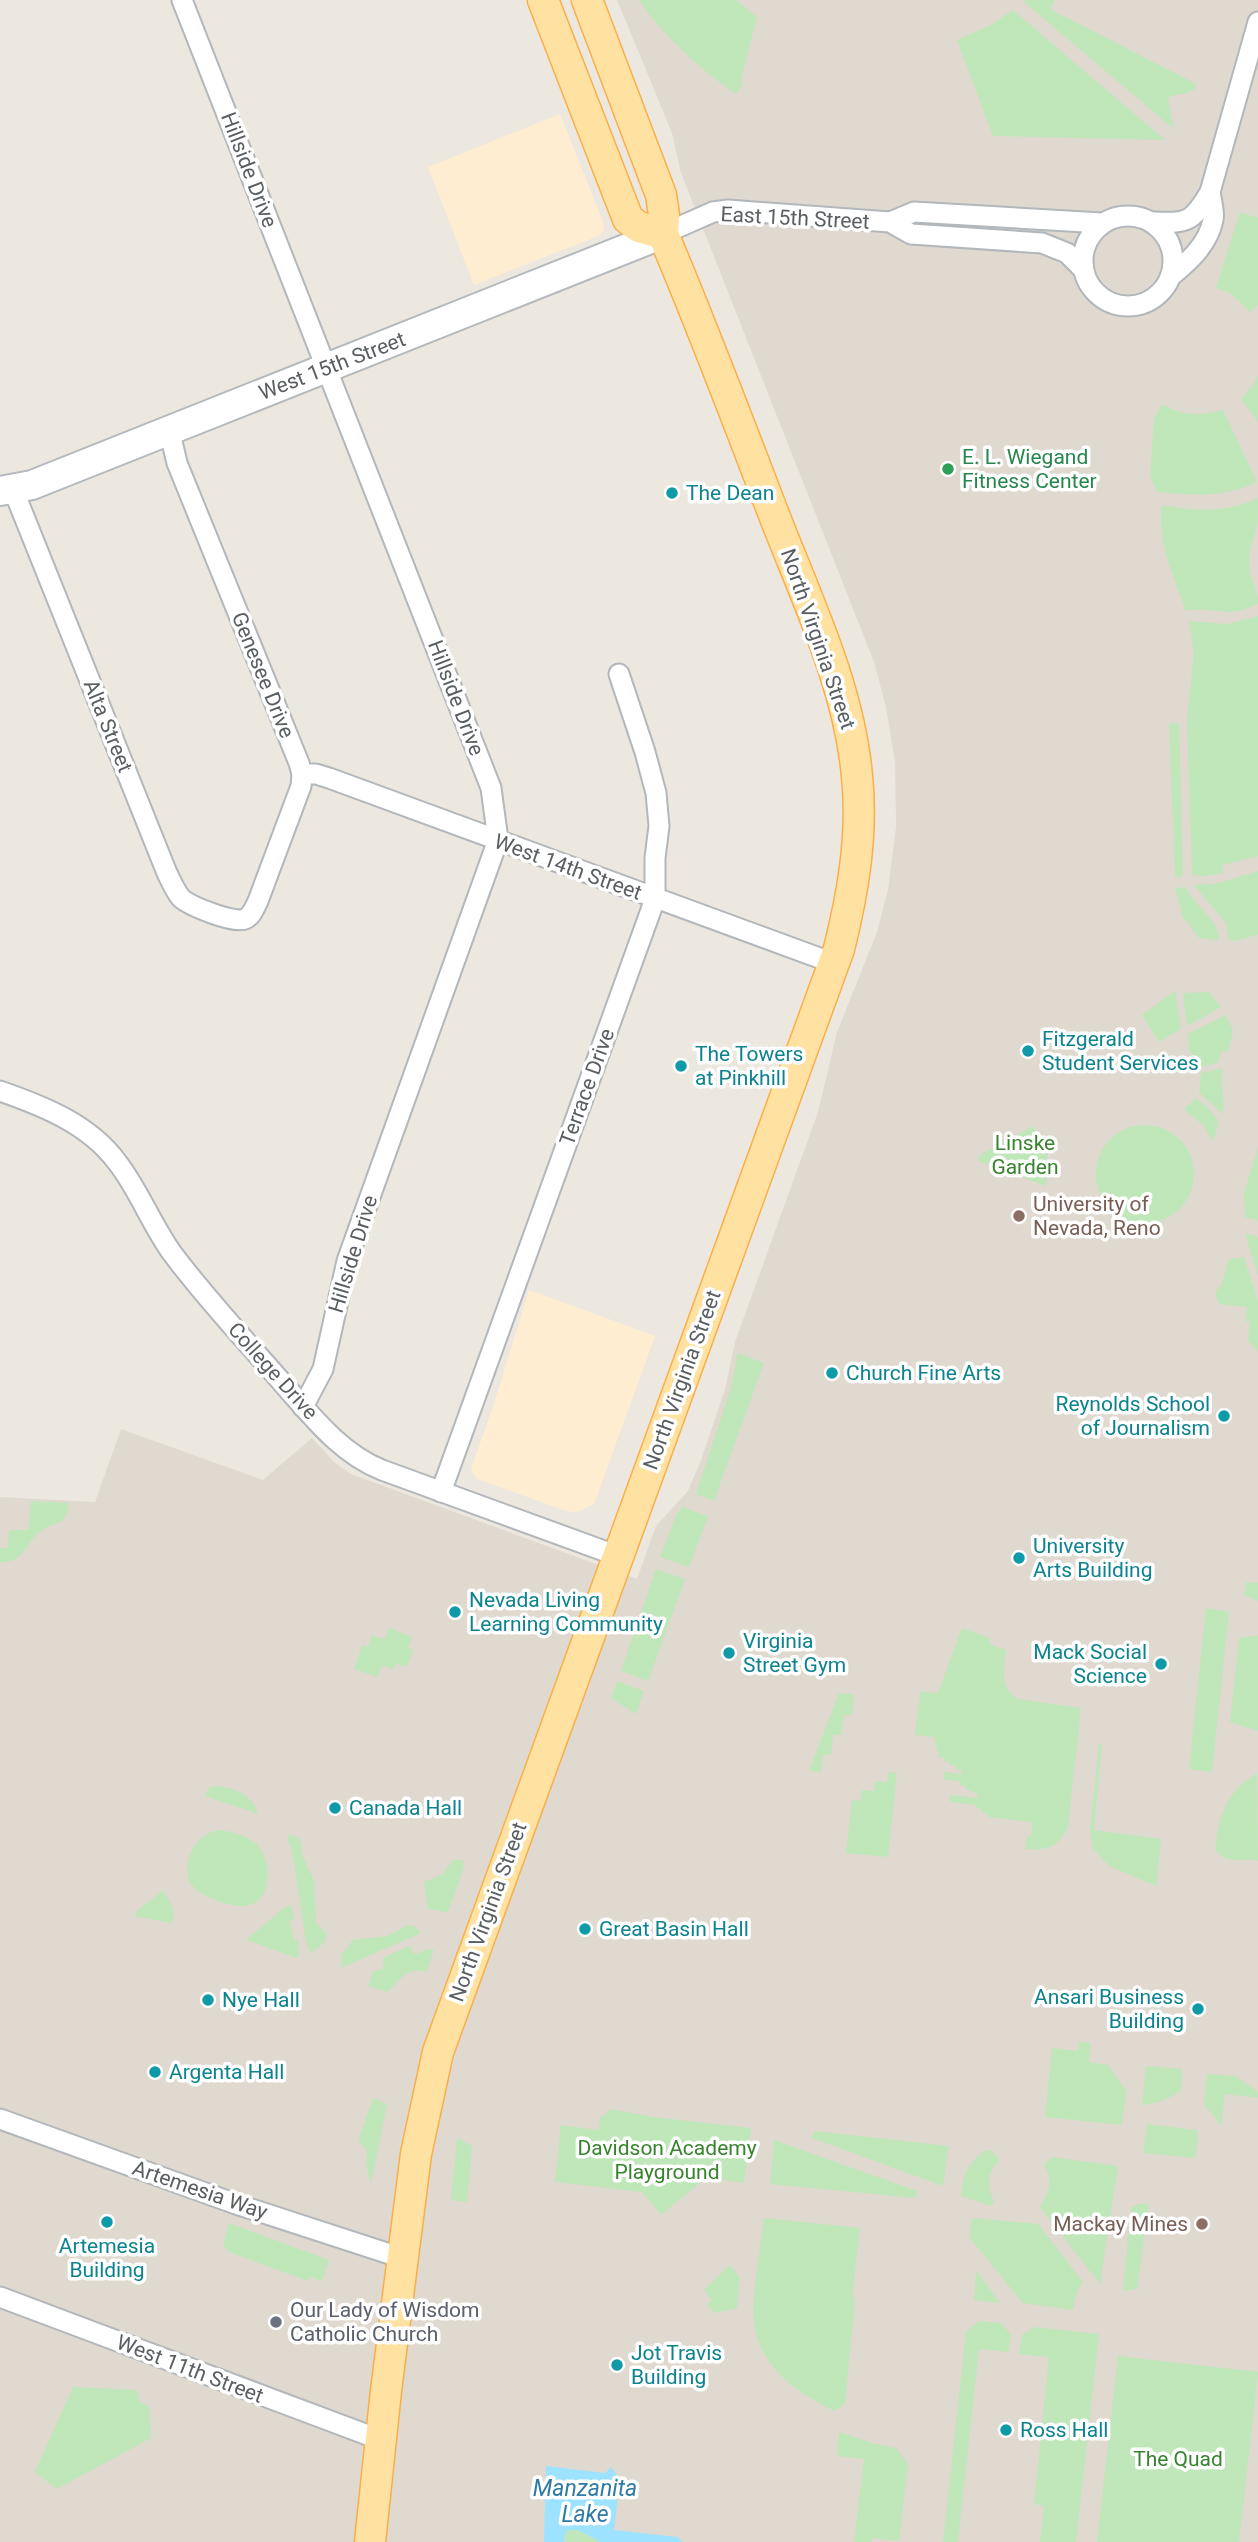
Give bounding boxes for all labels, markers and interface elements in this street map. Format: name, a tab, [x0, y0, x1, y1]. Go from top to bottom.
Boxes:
street label: Hillside Drive	[216, 109, 282, 231]
street label: East 15th Street	[720, 202, 870, 234]
street label: West 15th Street	[255, 327, 409, 405]
place label: E. L. Wiegand Fitness Center	[962, 445, 1097, 493]
marker: E. L. Wiegand Fitness Center	[940, 461, 956, 477]
place label: The Dean	[686, 481, 774, 505]
marker: The Dean	[664, 485, 680, 501]
street label: North Virginia Street	[776, 546, 860, 733]
street label: Genesee Drive	[227, 609, 299, 741]
street label: Hillside Drive	[423, 637, 489, 759]
street label: Alta Street	[79, 676, 137, 776]
street label: West 14th Street	[491, 829, 645, 905]
street label: Terrace Drive	[555, 1025, 619, 1149]
place label: Fitzgerald Student Services	[1042, 1027, 1199, 1075]
place label: The Towers at Pinkhill	[695, 1042, 803, 1090]
marker: Fitzgerald Student Services	[1020, 1043, 1036, 1059]
marker: The Towers at Pinkhill	[673, 1058, 689, 1074]
park label: Linske Garden	[991, 1131, 1059, 1179]
street label: Hillside Drive	[324, 1192, 382, 1316]
place label: University of Nevada, Reno	[1033, 1192, 1161, 1240]
marker: University of Nevada, Reno	[1011, 1208, 1027, 1224]
street label: North Virginia Street	[638, 1287, 726, 1473]
street label: College Drive	[223, 1318, 323, 1424]
place label: Church Fine Arts	[846, 1361, 1001, 1385]
marker: Church Fine Arts	[824, 1365, 840, 1381]
place label: Reynolds School of Journalism	[1055, 1392, 1210, 1440]
marker: Reynolds School of Journalism	[1216, 1408, 1232, 1424]
place label: University Arts Building	[1033, 1534, 1152, 1582]
marker: University Arts Building	[1011, 1550, 1027, 1566]
place label: Nevada Living Learning Community	[469, 1588, 663, 1636]
marker: Nevada Living Learning Community	[447, 1604, 463, 1620]
place label: Virginia Street Gym	[743, 1629, 846, 1677]
place label: Mack Social Science	[1033, 1640, 1147, 1688]
marker: Virginia Street Gym	[721, 1645, 737, 1661]
marker: Mack Social Science	[1153, 1656, 1169, 1672]
place label: Canada Hall	[349, 1796, 462, 1820]
marker: Canada Hall	[327, 1800, 343, 1816]
street label: North Virginia Street	[444, 1819, 532, 2005]
place label: Great Basin Hall	[599, 1917, 749, 1941]
marker: Great Basin Hall	[577, 1921, 593, 1937]
place label: Ansari Business Building	[1034, 1985, 1184, 2033]
place label: Nye Hall	[222, 1988, 300, 2012]
marker: Nye Hall	[200, 1992, 216, 2008]
marker: Ansari Business Building	[1190, 2001, 1206, 2017]
place label: Argenta Hall	[169, 2060, 284, 2084]
marker: Argenta Hall	[147, 2064, 163, 2080]
park label: Davidson Academy Playground	[577, 2136, 757, 2184]
street label: Artemesia Way	[129, 2156, 271, 2224]
place label: Mackay Mines	[1053, 2212, 1188, 2236]
marker: Artemesia Building	[99, 2214, 115, 2230]
marker: Mackay Mines	[1194, 2216, 1210, 2232]
place label: Artemesia Building	[59, 2234, 155, 2282]
place label: Our Lady of Wisdom Catholic Church	[290, 2298, 479, 2346]
marker: Our Lady of Wisdom Catholic Church	[268, 2314, 284, 2330]
street label: West 11th Street	[113, 2330, 267, 2408]
place label: Jot Travis Building	[631, 2341, 722, 2389]
marker: Jot Travis Building	[609, 2357, 625, 2373]
place label: Ross Hall	[1020, 2418, 1108, 2442]
marker: Ross Hall	[998, 2422, 1014, 2438]
park label: The Quad	[1133, 2447, 1223, 2471]
water label: Manzanita Lake	[533, 2475, 637, 2528]

